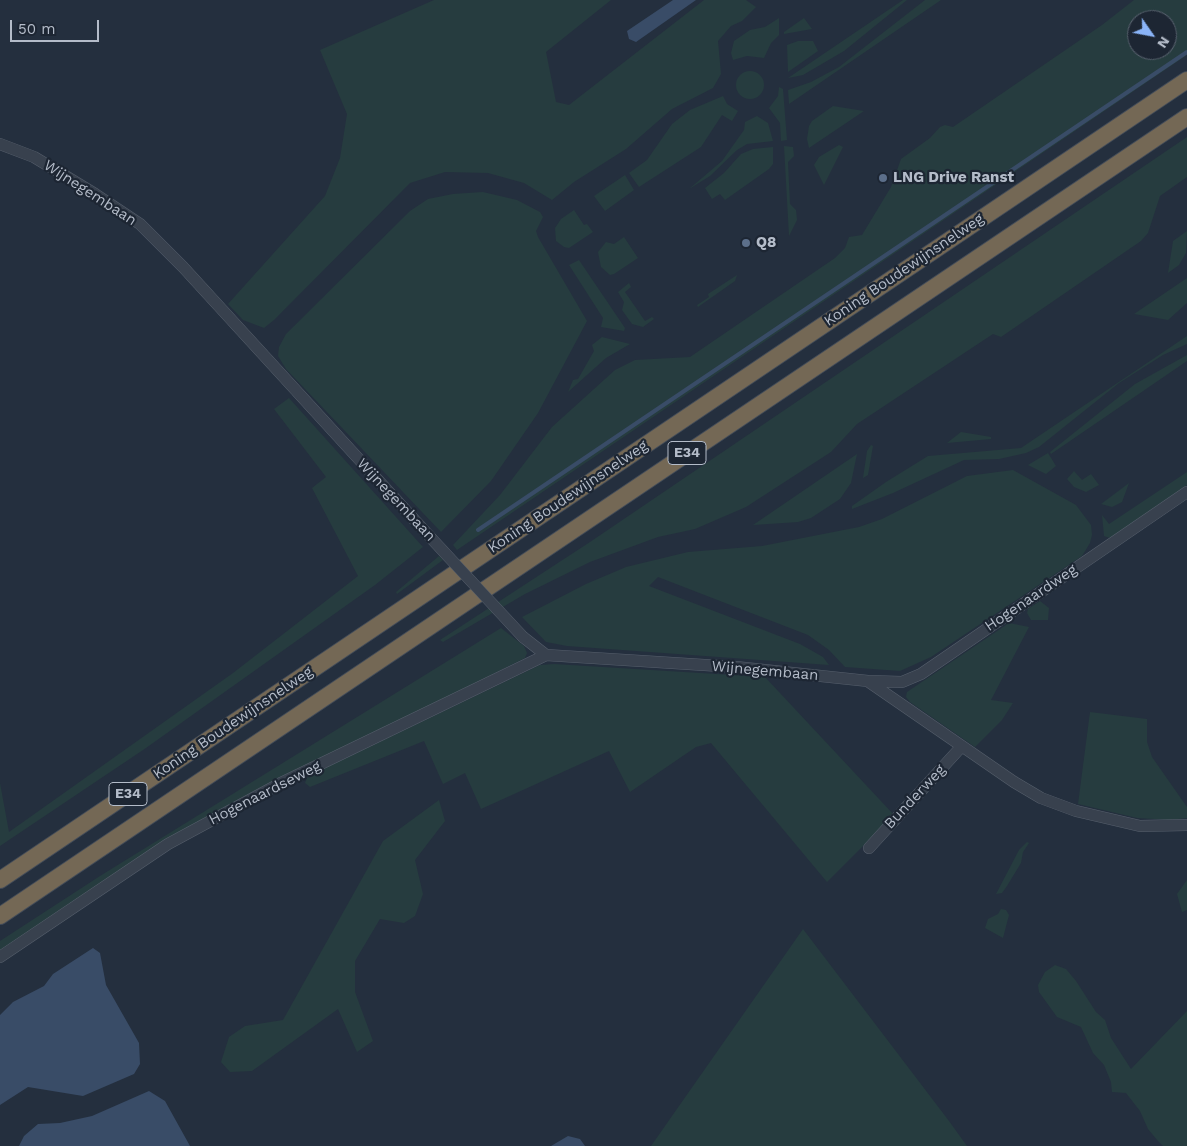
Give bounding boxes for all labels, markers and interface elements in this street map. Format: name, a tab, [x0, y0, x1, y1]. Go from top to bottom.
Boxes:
scale bar	[12, 10, 101, 42]
north arrow	[1127, 10, 1177, 60]
text: 50 m	[18, 20, 55, 38]
text: N	[1154, 34, 1173, 51]
street label: Wijnegembaan	[40, 156, 140, 230]
place label: LNG Drive Ranst	[893, 169, 1014, 187]
marker: LNG Drive Ranst	[877, 172, 889, 184]
street label: Koning Boudewijnsnelweg	[821, 210, 987, 330]
place label: Q8	[756, 234, 776, 252]
marker: Q8	[740, 237, 752, 249]
street label: Koning Boudewijnsnelweg	[485, 437, 651, 557]
road number: E34	[668, 442, 706, 464]
street label: Wijnegembaan	[353, 455, 439, 545]
street label: Hogenaardweg	[982, 561, 1080, 635]
street label: Wijnegembaan	[711, 657, 819, 685]
street label: Koning Boudewijnsnelweg	[150, 663, 316, 783]
street label: Hogenaardseweg	[206, 757, 324, 829]
street label: Bunderweg	[881, 761, 949, 833]
road number: E34	[109, 782, 147, 806]

